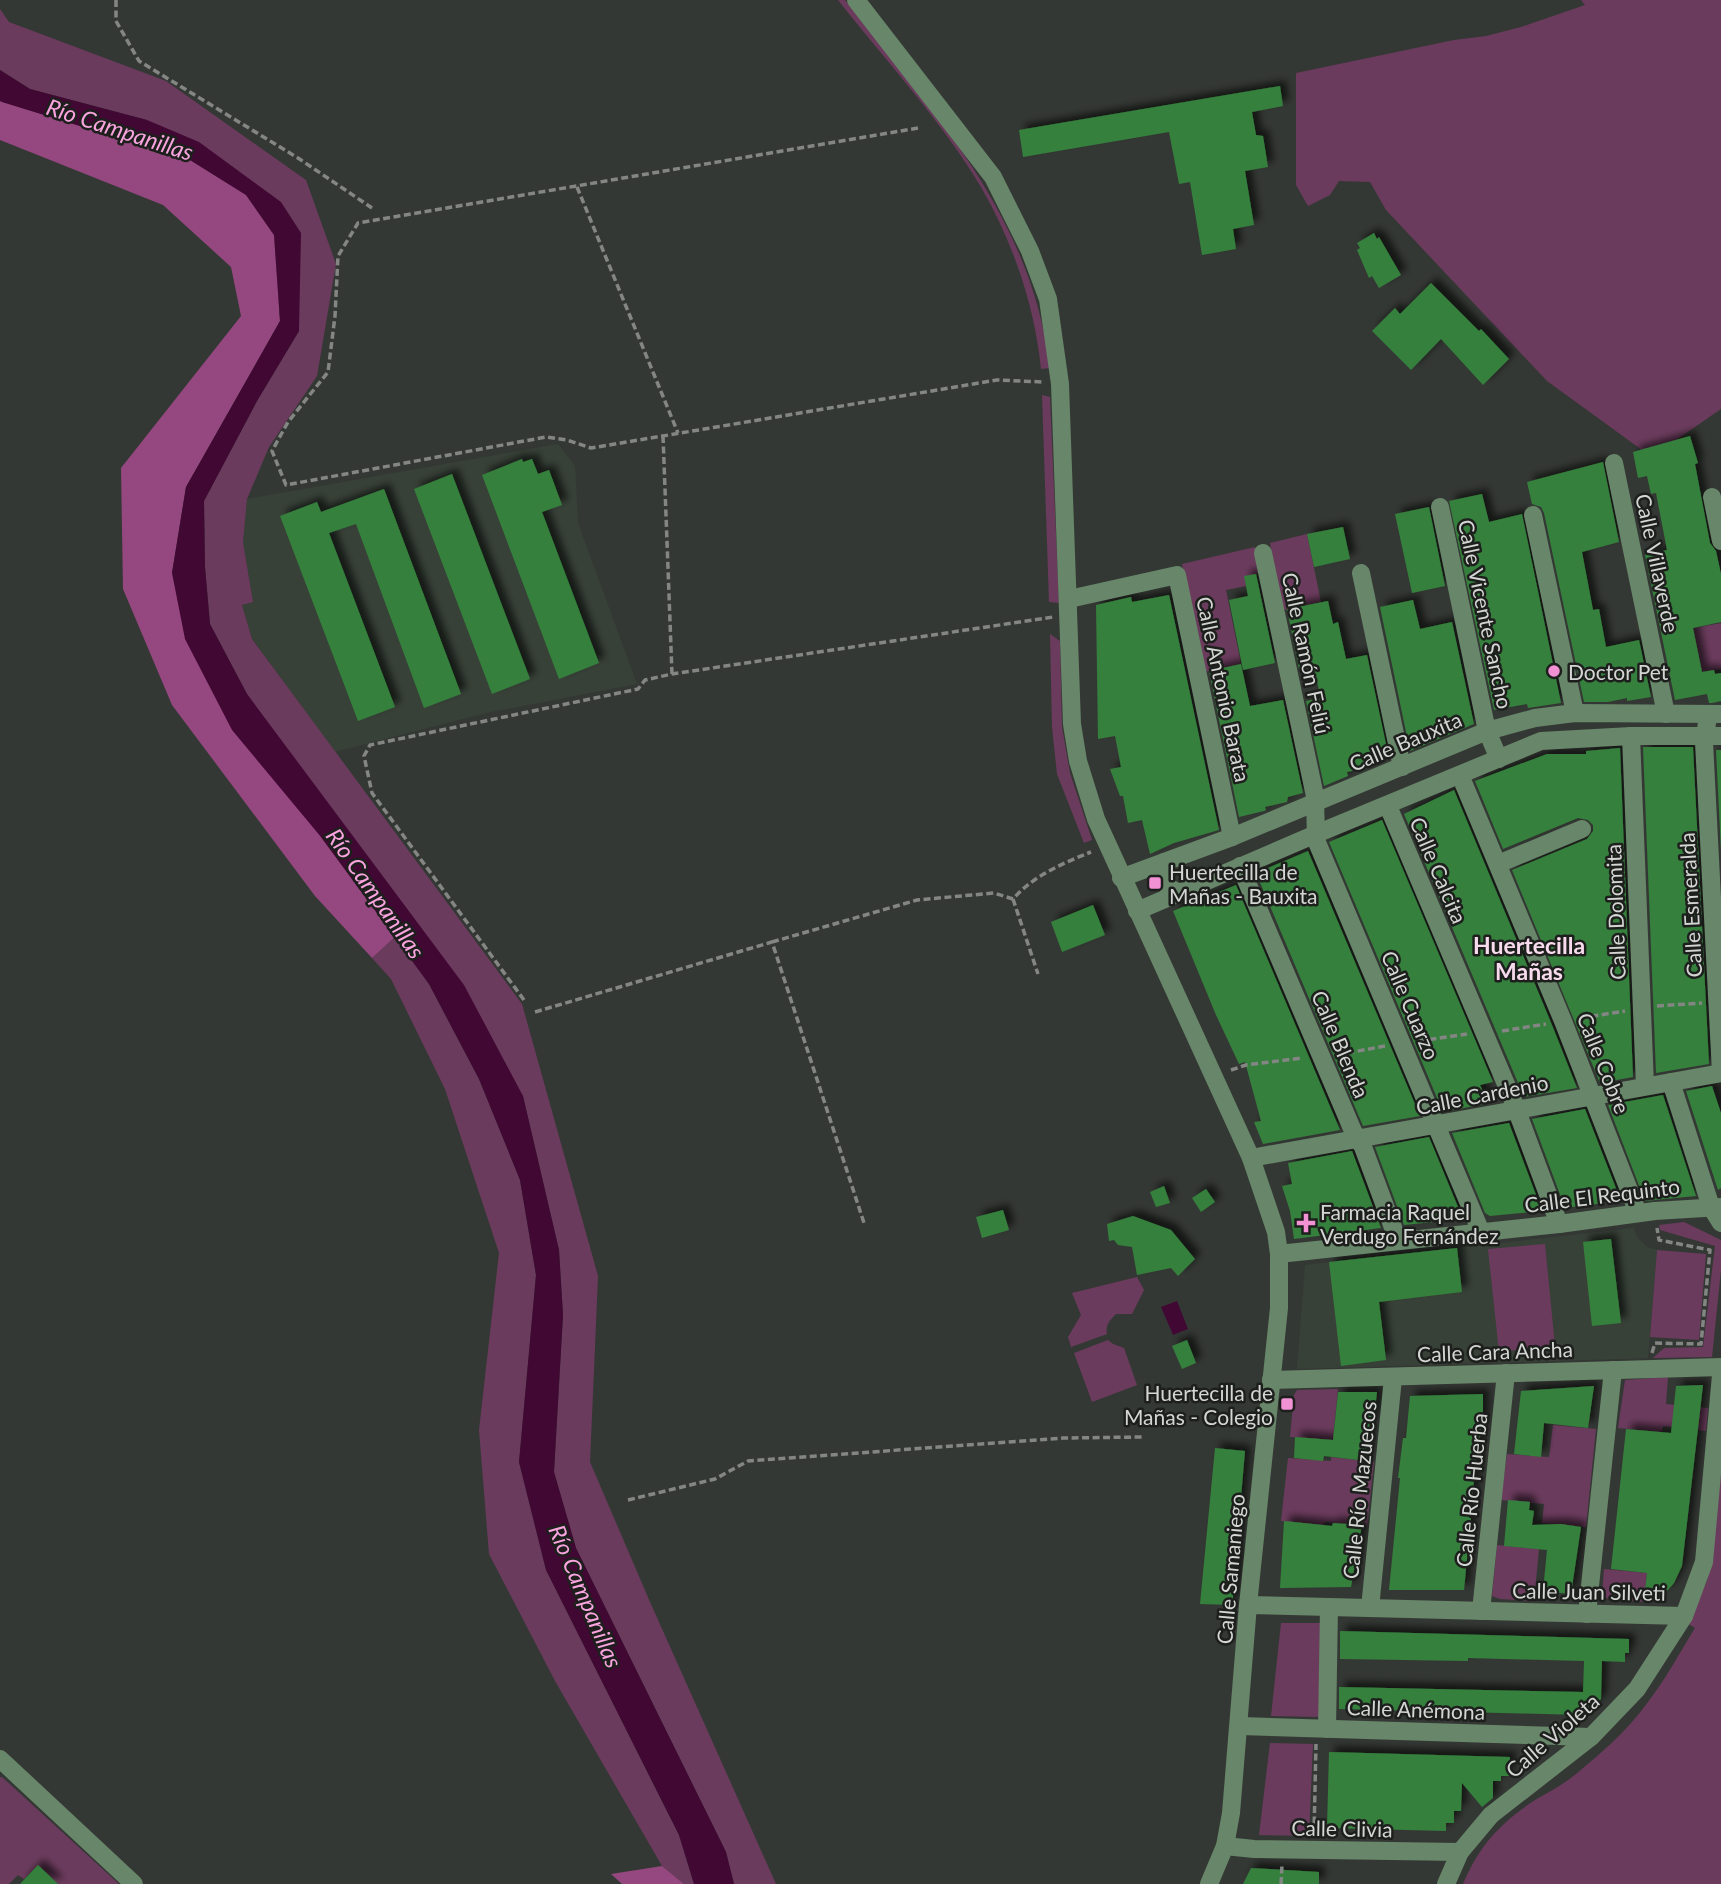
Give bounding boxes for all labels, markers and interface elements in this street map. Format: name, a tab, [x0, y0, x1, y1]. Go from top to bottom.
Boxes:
water label: Río Campanillas	[43, 92, 197, 166]
street label: Calle Villaverde	[1631, 491, 1685, 635]
street label: Calle Vicente Sancho	[1454, 517, 1518, 711]
street label: Calle Ramón Feliú	[1278, 570, 1336, 736]
street label: Calle Antonio Barata	[1192, 594, 1256, 784]
place label: Doctor Pet	[1568, 659, 1669, 684]
marker: Doctor Pet	[1546, 663, 1562, 679]
street label: Calle Bauxita	[1345, 706, 1465, 776]
street label: Calle Calcita	[1405, 813, 1473, 927]
water label: Río Campanillas	[321, 822, 431, 964]
street label: Calle Esmeralda	[1674, 832, 1706, 978]
street label: Calle Dolomita	[1600, 844, 1630, 980]
place label: Huertecilla de Mañas - Bauxita	[1169, 859, 1317, 908]
marker: Huertecilla de Mañas - Bauxita	[1147, 875, 1163, 891]
district label: Huertecilla Mañas	[1473, 931, 1585, 985]
street label: Calle Cuarzo	[1377, 947, 1445, 1063]
street label: Calle Blenda	[1307, 987, 1375, 1101]
street label: Calle Cobre	[1572, 1009, 1636, 1117]
street label: Calle Cardenio	[1414, 1069, 1550, 1119]
street label: Calle El Requinto	[1523, 1173, 1681, 1217]
place label: Farmacia Raquel Verdugo Fernández	[1320, 1199, 1498, 1248]
marker: Farmacia Raquel Verdugo Fernández	[1298, 1215, 1314, 1231]
street label: Calle Cara Ancha	[1417, 1336, 1573, 1366]
place label: Huertecilla de Mañas - Colegio	[1124, 1380, 1273, 1429]
marker: Huertecilla de Mañas - Colegio	[1279, 1396, 1295, 1412]
street label: Calle Río Mazuecos	[1337, 1400, 1381, 1580]
street label: Calle Río Huerba	[1450, 1412, 1492, 1568]
street label: Calle Samaniego	[1211, 1493, 1249, 1645]
water label: Río Campanillas	[543, 1520, 629, 1672]
street label: Calle Juan Silveti	[1512, 1577, 1666, 1605]
street label: Calle Violeta	[1500, 1688, 1604, 1782]
street label: Calle Anémona	[1346, 1694, 1486, 1724]
street label: Calle Clivia	[1291, 1815, 1393, 1841]

